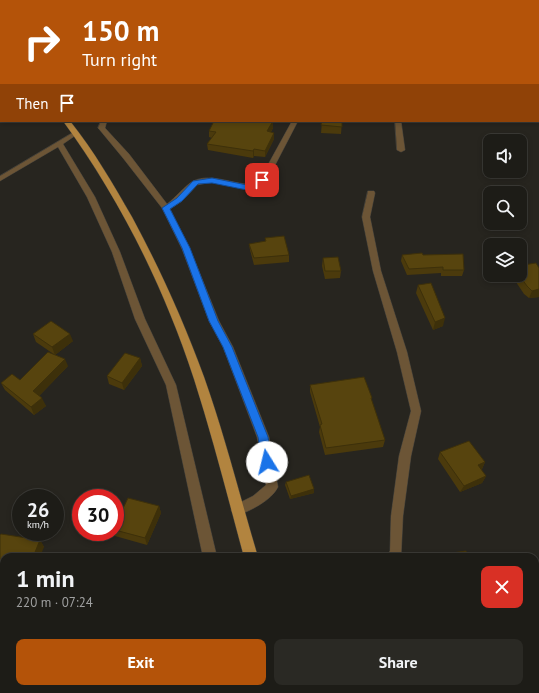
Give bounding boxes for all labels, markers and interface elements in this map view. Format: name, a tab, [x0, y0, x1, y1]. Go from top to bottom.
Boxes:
text: 150 m	[82, 12, 159, 49]
icon: right	[16, 16, 68, 68]
text: Turn right	[82, 48, 157, 71]
icon: arrive	[56, 92, 78, 114]
text: Then	[16, 94, 48, 113]
map controls	[483, 134, 527, 282]
button: sound	[483, 134, 527, 178]
pin	[245, 163, 279, 197]
icon: arrive	[251, 169, 273, 191]
button: search	[483, 186, 527, 230]
button: layers	[483, 238, 527, 282]
position arrow	[246, 441, 288, 483]
speed limit sign: 30	[72, 489, 124, 541]
text: 26	[27, 497, 49, 523]
text: km/h	[27, 518, 49, 531]
text: 1 min	[16, 563, 75, 594]
button: close	[481, 566, 523, 608]
text: 220 m · 07:24	[16, 594, 93, 611]
button: Exit	[16, 639, 266, 685]
button: Share	[274, 639, 523, 685]

